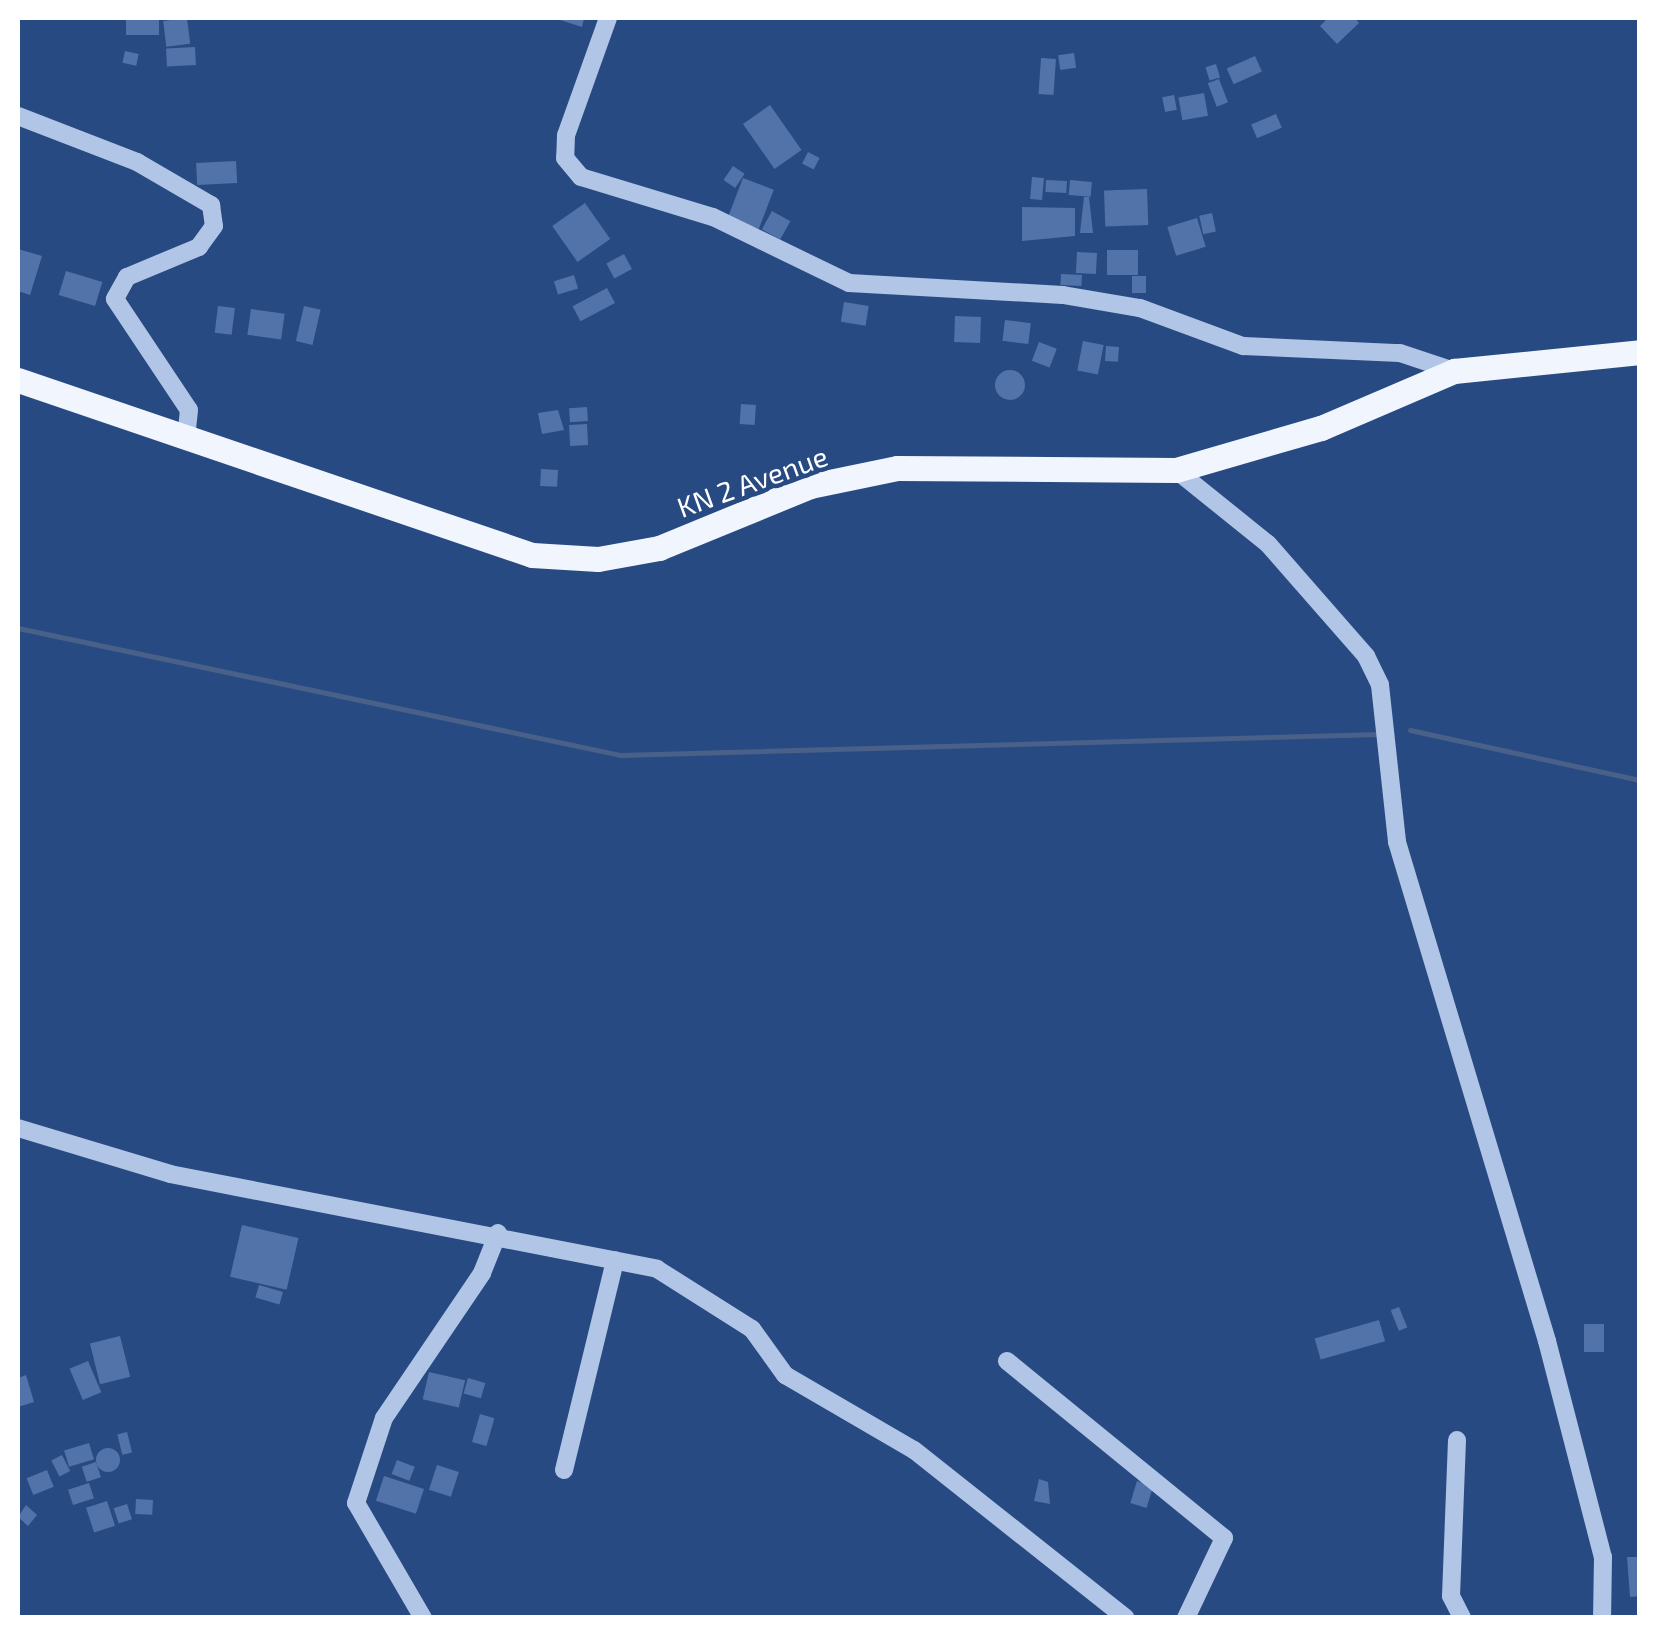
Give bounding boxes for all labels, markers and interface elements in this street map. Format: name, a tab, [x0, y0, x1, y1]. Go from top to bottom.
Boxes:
street label: KN 2 Avenue	[672, 438, 832, 524]

